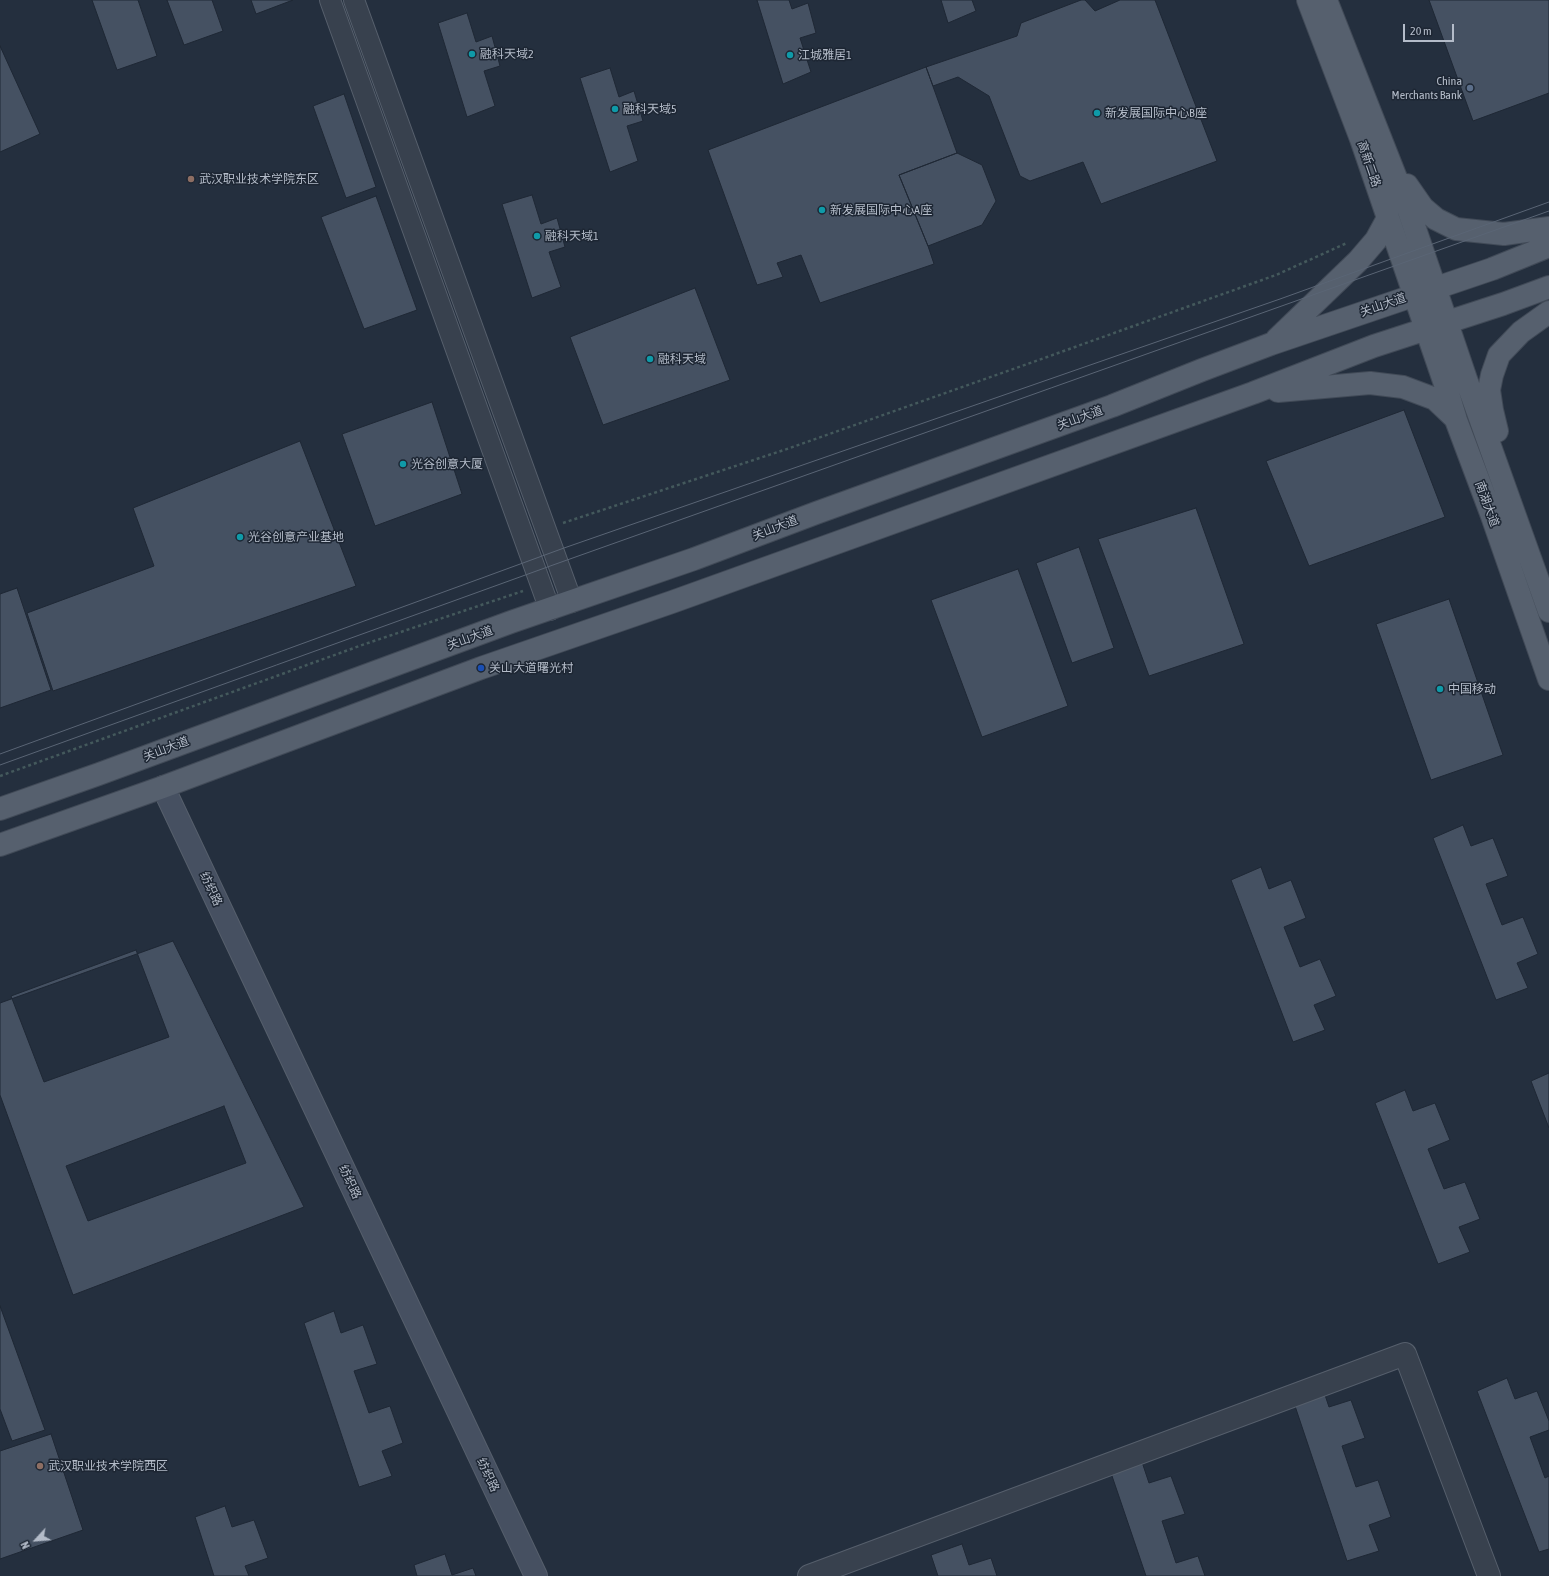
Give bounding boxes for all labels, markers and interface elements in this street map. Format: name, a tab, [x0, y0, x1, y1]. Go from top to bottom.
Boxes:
scale bar	[1405, 16, 1456, 42]
text: 20 m	[1410, 24, 1432, 38]
place label: 融科天域2	[480, 47, 534, 61]
place label: 江城雅居1	[798, 48, 852, 62]
marker: 融科天域2	[467, 49, 477, 59]
marker: 江城雅居1	[785, 50, 795, 60]
place label: China Merchants Bank	[1392, 74, 1462, 102]
marker: China Merchants Bank	[1465, 83, 1475, 93]
place label: 融科天域5	[623, 102, 677, 116]
marker: 融科天域5	[610, 104, 620, 114]
place label: 新发展国际中心B座	[1105, 106, 1207, 120]
marker: 新发展国际中心B座	[1092, 108, 1102, 118]
street label: 高新二路	[1354, 139, 1384, 189]
place label: 武汉职业技术学院东区	[199, 172, 319, 186]
marker: 武汉职业技术学院东区	[186, 174, 196, 184]
place label: 新发展国际中心A座	[830, 203, 932, 217]
marker: 新发展国际中心A座	[817, 205, 827, 215]
place label: 融科天域1	[545, 229, 599, 243]
marker: 融科天域1	[532, 231, 542, 241]
street label: 关山大道	[1358, 290, 1408, 320]
place label: 融科天域	[658, 352, 706, 366]
marker: 融科天域	[645, 354, 655, 364]
street label: 关山大道	[1055, 403, 1105, 433]
place label: 光谷创意大厦	[411, 457, 483, 471]
marker: 光谷创意大厦	[398, 459, 408, 469]
street label: 南湖大道	[1472, 479, 1502, 529]
street label: 关山大道	[750, 513, 800, 543]
place label: 光谷创意产业基地	[248, 530, 344, 544]
marker: 光谷创意产业基地	[235, 532, 245, 542]
street label: 关山大道	[445, 623, 495, 653]
place label: 关山大道曙光村	[489, 661, 573, 675]
marker: 关山大道曙光村	[476, 663, 486, 673]
place label: 中国移动	[1448, 682, 1496, 696]
marker: 中国移动	[1435, 684, 1445, 694]
street label: 关山大道	[141, 734, 191, 764]
street label: 纺织路	[197, 870, 225, 908]
street label: 纺织路	[336, 1163, 364, 1201]
street label: 纺织路	[474, 1456, 502, 1494]
place label: 武汉职业技术学院西区	[48, 1459, 168, 1473]
marker: 武汉职业技术学院西区	[35, 1461, 45, 1471]
north arrow	[16, 1520, 56, 1560]
text: N	[18, 1540, 32, 1551]

